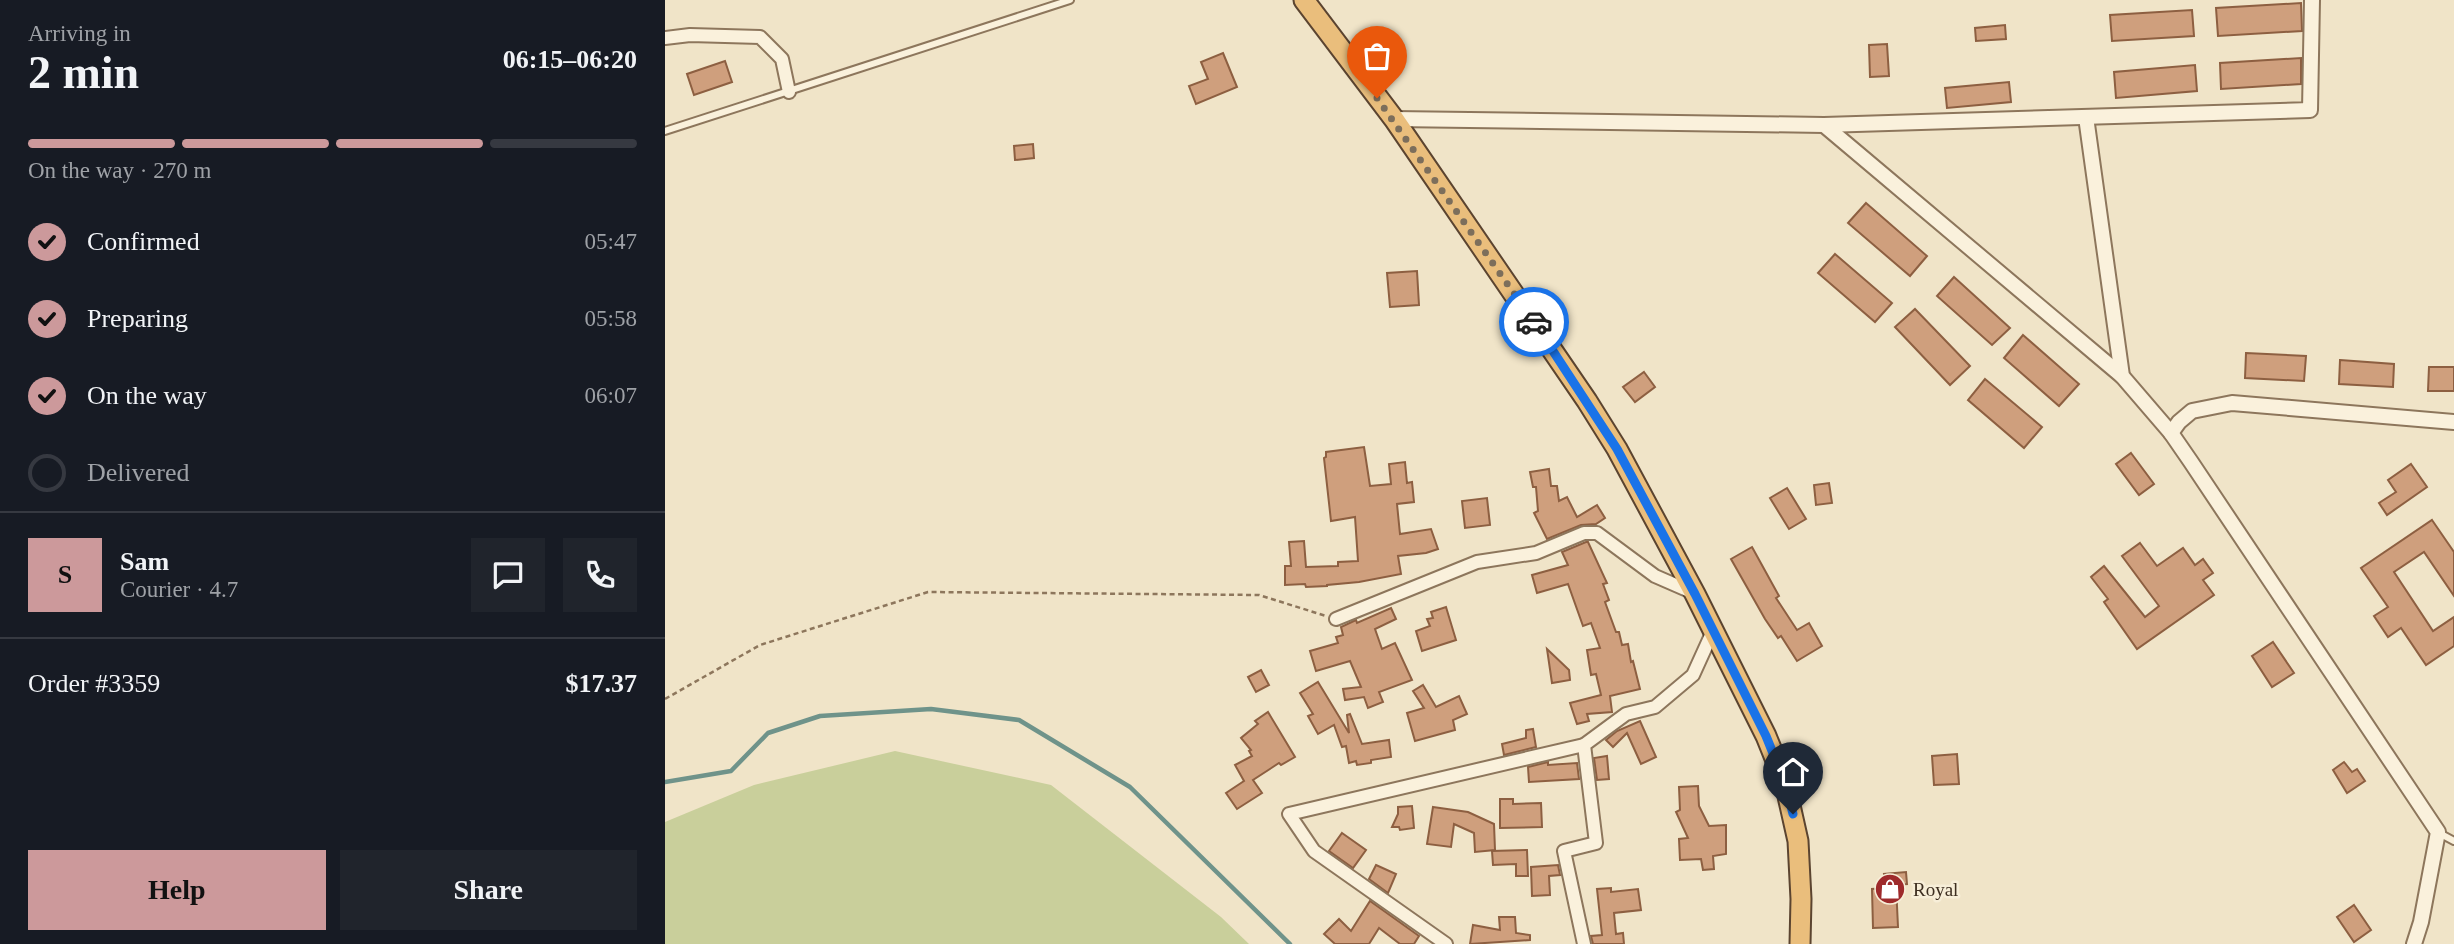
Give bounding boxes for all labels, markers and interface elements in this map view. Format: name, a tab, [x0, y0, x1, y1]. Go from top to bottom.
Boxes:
text: Arriving in	[28, 21, 131, 46]
pin	[1347, 26, 1407, 98]
icon: bag	[1358, 37, 1396, 75]
text: 06:15–06:20	[503, 45, 637, 74]
text: 2 min	[28, 47, 139, 98]
text: On the way · 270 m	[28, 158, 211, 183]
icon: check	[28, 223, 66, 261]
text: Confirmed	[87, 227, 200, 256]
text: 05:47	[585, 229, 637, 254]
courier	[1499, 287, 1569, 357]
icon: check	[28, 300, 66, 338]
icon: car	[1515, 303, 1553, 341]
text: Preparing	[87, 304, 188, 333]
text: 05:58	[585, 306, 637, 331]
icon: check	[28, 377, 66, 415]
text: On the way	[87, 381, 207, 410]
text: 06:07	[585, 383, 637, 408]
text: Delivered	[87, 458, 190, 487]
button: chat	[471, 538, 545, 612]
button: phone	[563, 538, 637, 612]
text: Sam	[120, 547, 169, 576]
text: S	[58, 560, 72, 589]
text: Courier · 4.7	[120, 577, 238, 602]
text: Order #3359	[28, 669, 160, 698]
text: $17.37	[566, 669, 637, 698]
pin	[1763, 742, 1823, 814]
icon: home	[1774, 753, 1812, 791]
button: Help	[28, 850, 326, 930]
button: Share	[340, 850, 637, 930]
shop icon: Royal	[1873, 872, 1907, 906]
place label: Royal	[1913, 879, 1958, 900]

